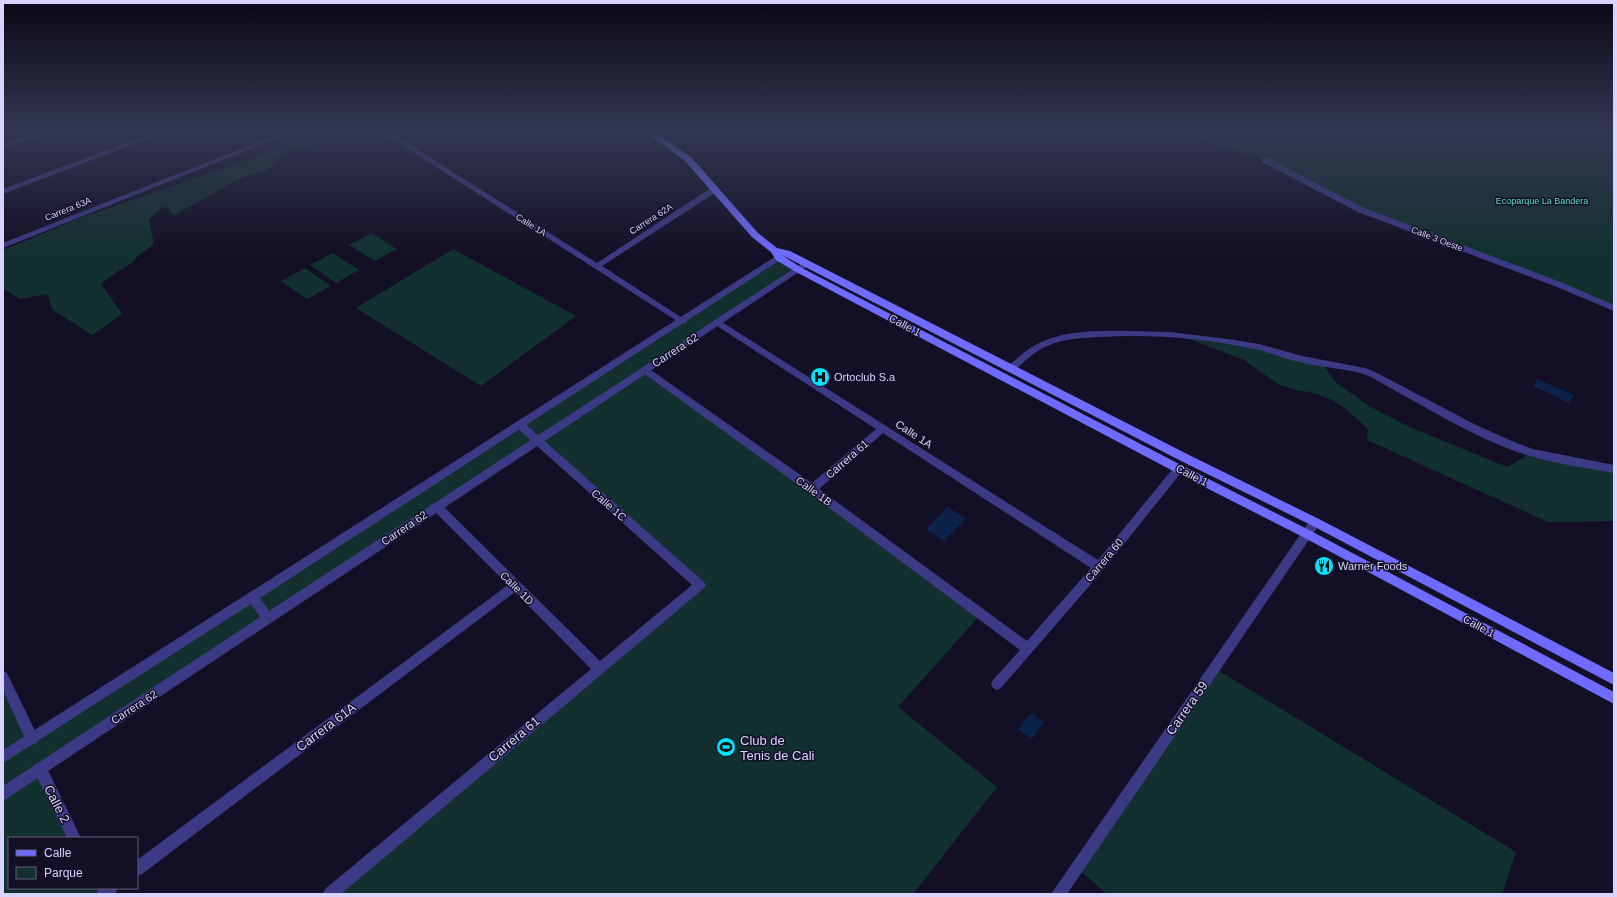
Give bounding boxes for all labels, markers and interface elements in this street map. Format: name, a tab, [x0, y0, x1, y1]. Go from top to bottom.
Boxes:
street label: Carrera 63A	[43, 195, 93, 223]
park label: Ecoparque La Bandera	[1496, 196, 1588, 206]
street label: Carrera 62A	[628, 201, 674, 237]
street label: Calle 1A	[514, 212, 548, 238]
street label: Calle 3 Oeste	[1410, 225, 1464, 253]
street label: Calle 1	[887, 312, 923, 338]
street label: Carrera 62	[650, 331, 700, 369]
hospital icon: Ortoclub S.a	[809, 366, 831, 388]
place label: Ortoclub S.a	[834, 371, 896, 383]
street label: Calle 1A	[893, 418, 935, 451]
street label: Carrera 61	[823, 437, 871, 481]
street label: Calle 1	[1174, 462, 1210, 488]
street label: Calle 1B	[794, 474, 834, 508]
street label: Calle 1C	[589, 487, 629, 523]
street label: Carrera 62	[379, 508, 429, 548]
street label: Carrera 60	[1083, 536, 1125, 584]
restaurant icon: Warner Foods	[1313, 555, 1335, 577]
place label: Warner Foods	[1338, 560, 1408, 572]
street label: Calle 1D	[498, 569, 536, 607]
street label: Calle 1	[1461, 613, 1497, 639]
street label: Carrera 59	[1163, 678, 1211, 738]
street label: Carrera 62	[109, 688, 159, 726]
street label: Carrera 61A	[293, 700, 359, 754]
street label: Carrera 61	[485, 713, 543, 765]
place label: Club de Tenis de Cali	[740, 733, 815, 763]
sports icon: Club de Tenis de Cali	[715, 736, 737, 758]
street label: Calle 2	[41, 783, 73, 825]
legend	[8, 837, 138, 889]
text: Calle	[44, 846, 72, 860]
text: Parque	[44, 866, 83, 880]

